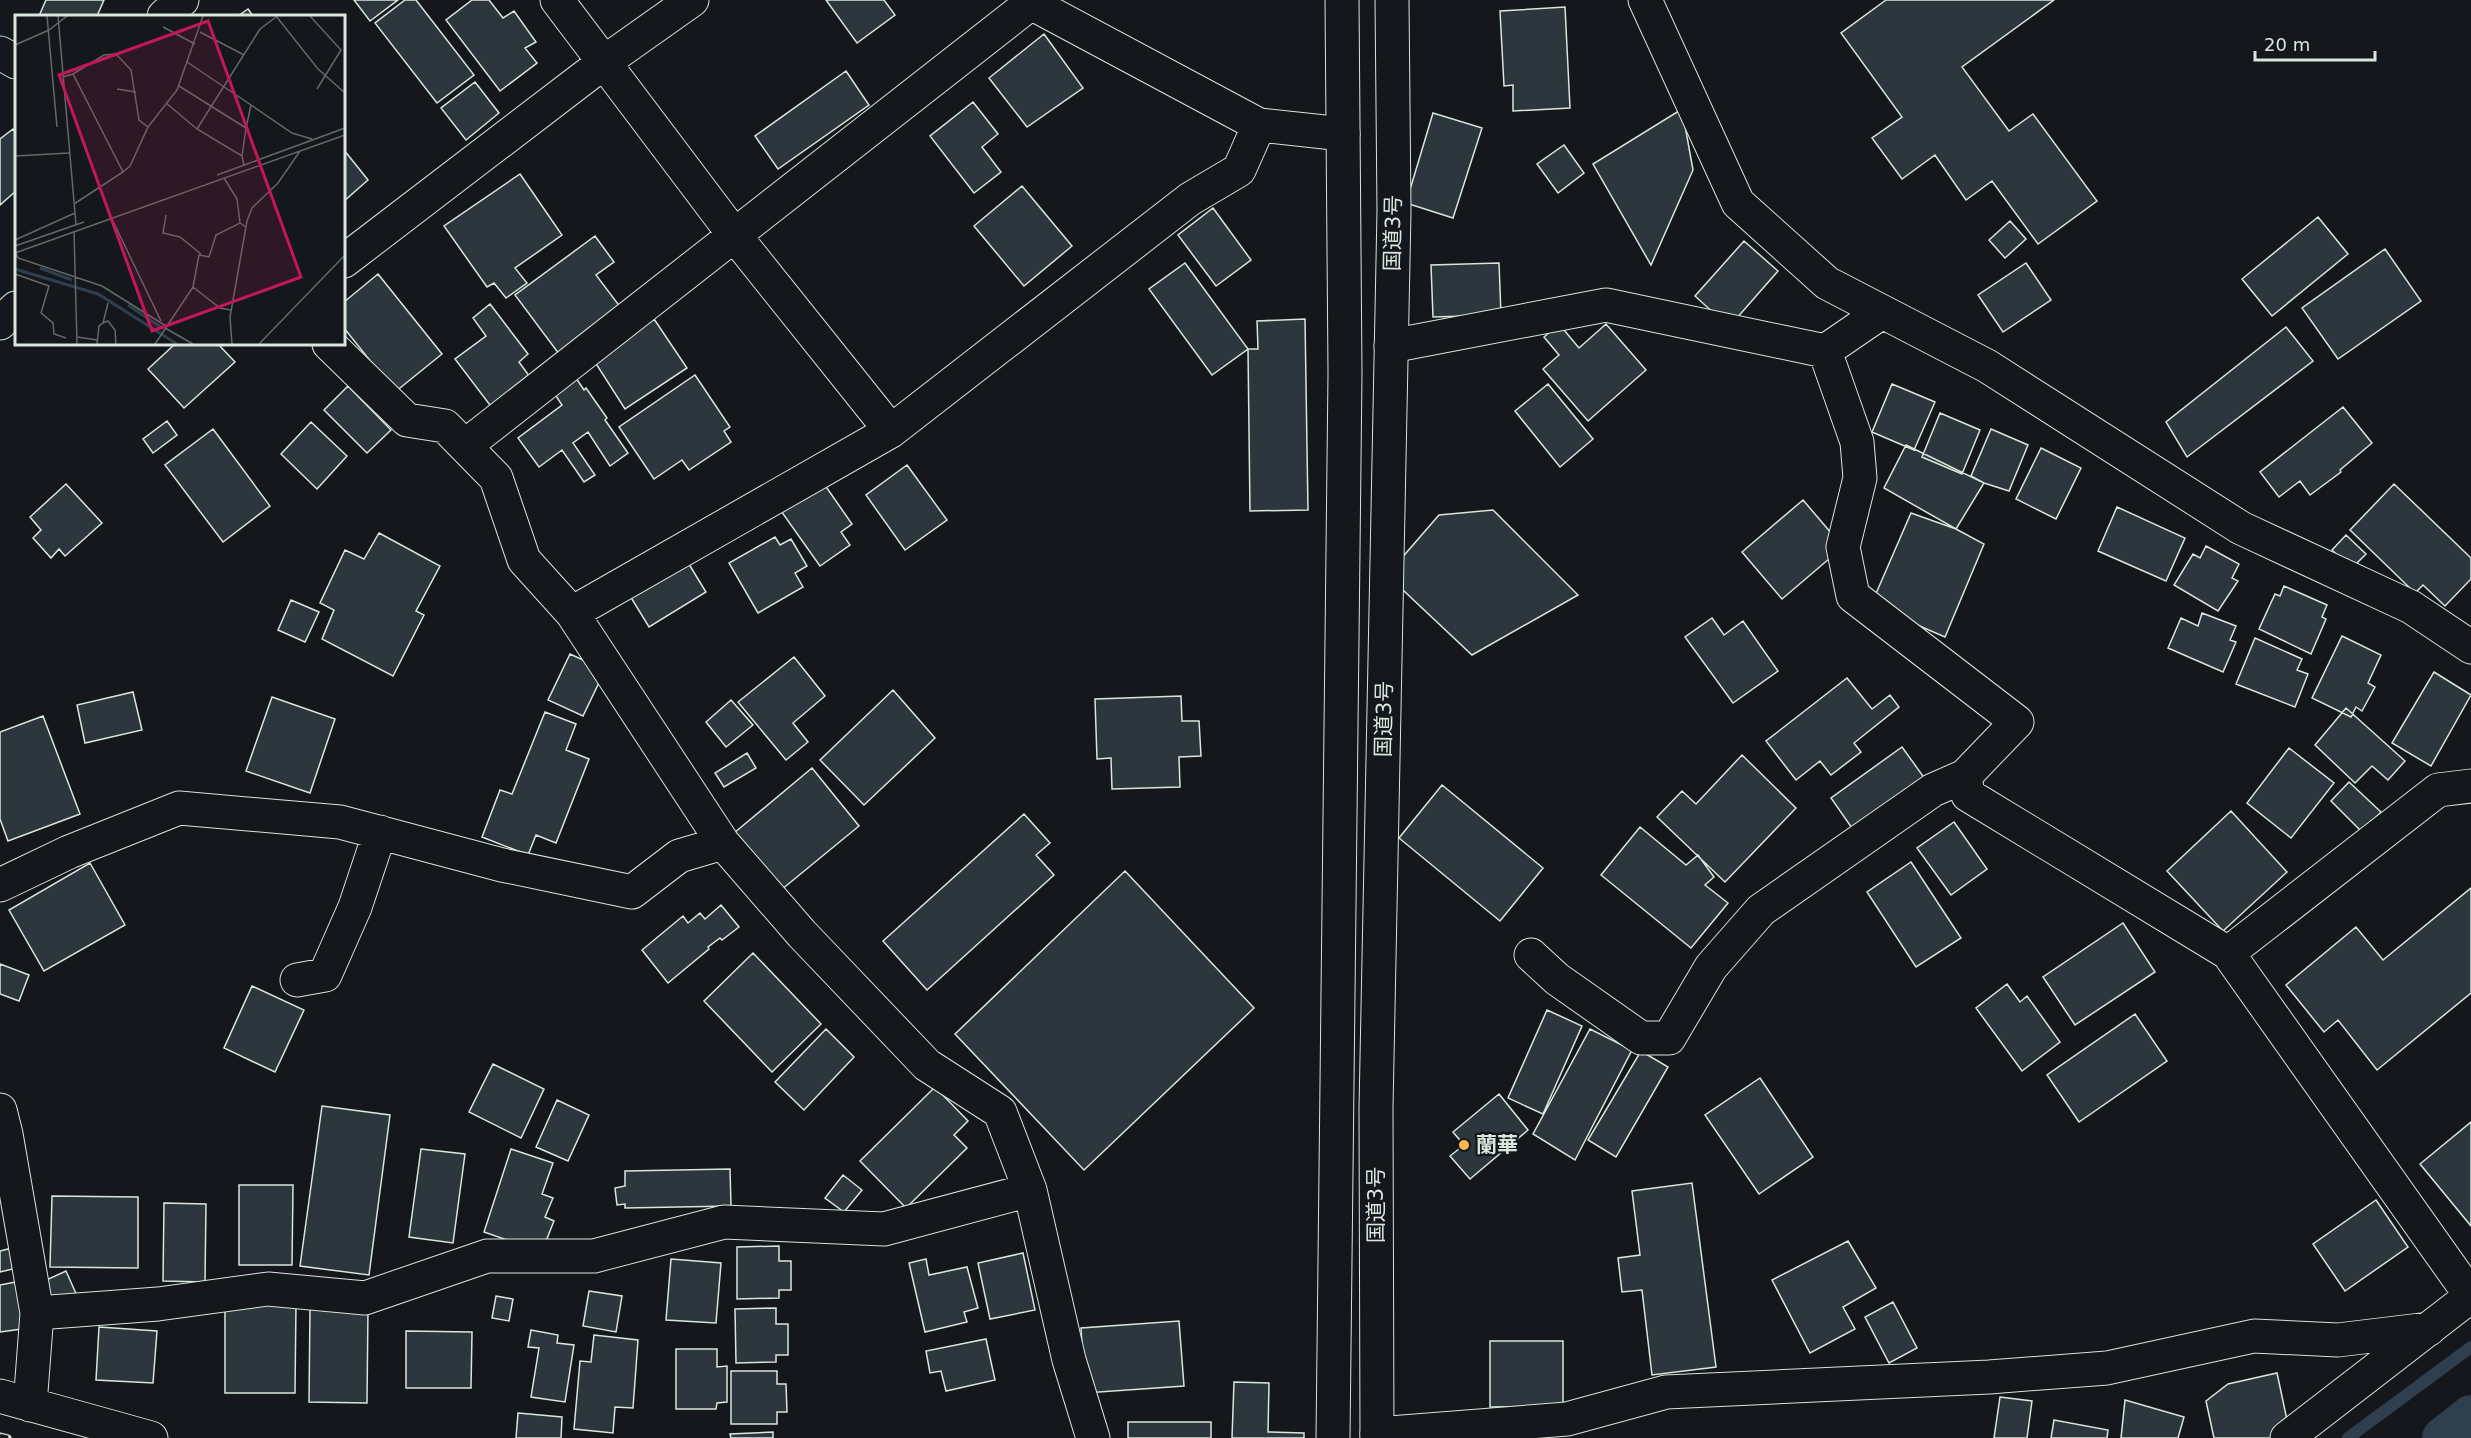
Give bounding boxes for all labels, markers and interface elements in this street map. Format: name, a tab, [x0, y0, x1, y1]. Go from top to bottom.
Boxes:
inset map	[15, 15, 345, 345]
scale bar	[2255, 24, 2375, 62]
text: 20 m	[2264, 34, 2310, 55]
street label: 国道3号	[1380, 195, 1406, 271]
street label: 国道3号	[1371, 681, 1397, 757]
place label: 蘭華	[1476, 1133, 1518, 1157]
marker: 蘭華	[1457, 1138, 1471, 1152]
street label: 国道3号	[1364, 1167, 1388, 1243]

